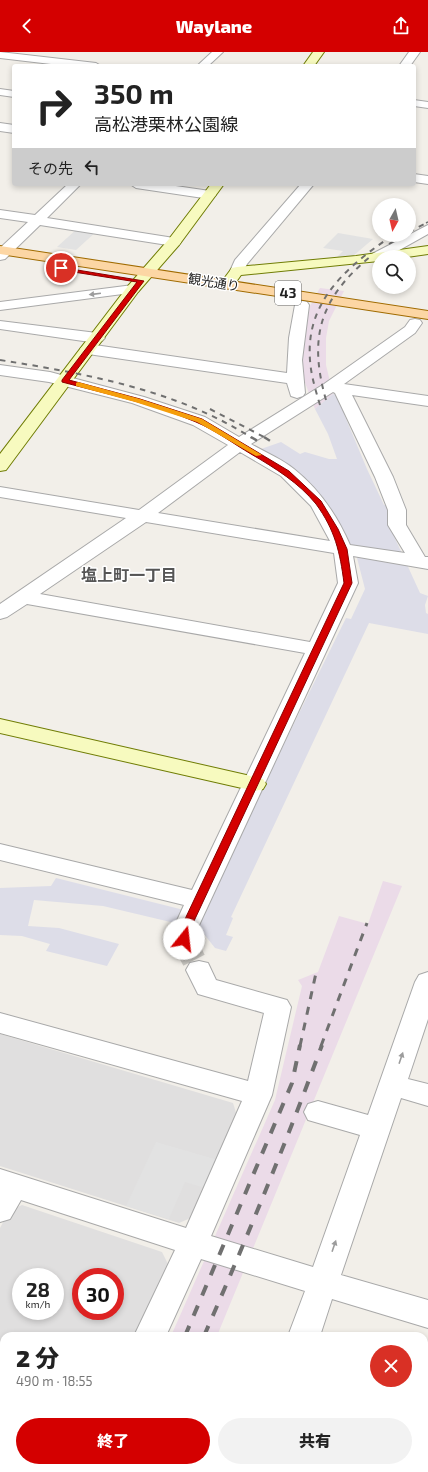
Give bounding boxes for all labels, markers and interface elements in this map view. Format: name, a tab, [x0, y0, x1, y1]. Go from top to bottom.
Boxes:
icon: back	[16, 15, 38, 37]
text: Waylane	[176, 15, 252, 37]
icon: share	[390, 15, 412, 37]
text: 350 m	[94, 76, 174, 110]
icon: right	[28, 80, 80, 132]
text: 高松港栗林公園線	[94, 113, 238, 135]
icon: left	[81, 156, 103, 178]
text: その先	[28, 159, 73, 177]
north arrow	[372, 198, 416, 242]
map controls	[372, 198, 416, 294]
button: search	[372, 250, 416, 294]
pin	[44, 251, 78, 285]
icon: arrive	[50, 257, 72, 279]
street label: 観光通り	[187, 270, 241, 294]
road number: 43	[275, 281, 301, 305]
one-way arrow	[89, 291, 101, 297]
district label: 塩上町一丁目	[81, 565, 177, 584]
position arrow	[163, 918, 205, 960]
one-way arrow	[399, 1051, 405, 1063]
one-way arrow	[331, 1240, 337, 1252]
speed limit sign: 30	[72, 1268, 124, 1320]
text: 28	[26, 1277, 50, 1301]
text: km/h	[26, 1298, 50, 1310]
text: 2 分	[16, 1343, 59, 1372]
button: close	[370, 1345, 412, 1387]
text: 490 m · 18:55	[16, 1373, 93, 1389]
button: 終了	[16, 1418, 210, 1464]
button: 共有	[218, 1418, 412, 1464]

